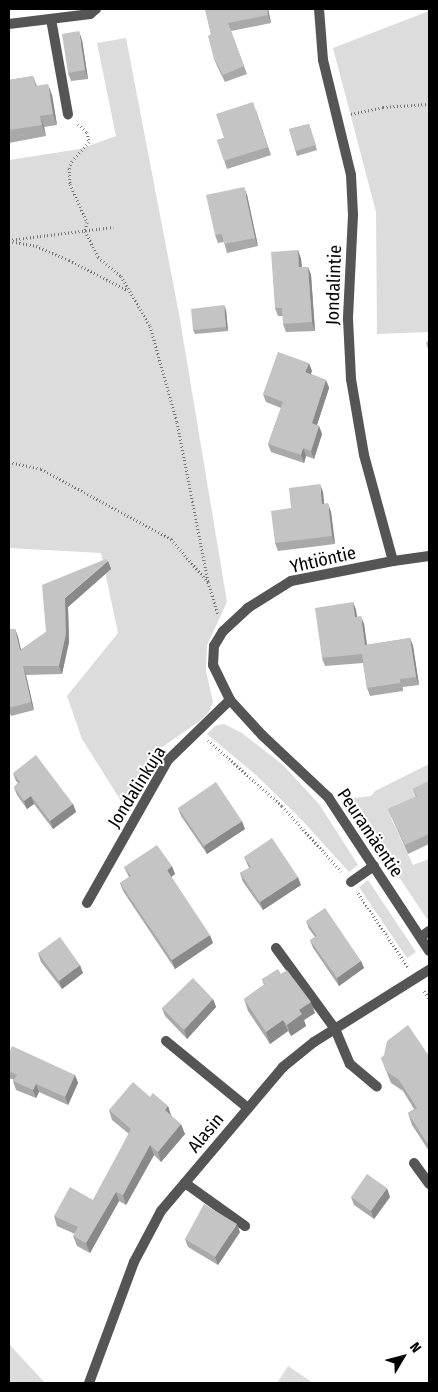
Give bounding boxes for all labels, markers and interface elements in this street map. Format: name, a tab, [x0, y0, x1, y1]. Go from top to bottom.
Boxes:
street label: Jondalintie	[322, 245, 346, 325]
street label: Yhtiöntie	[288, 542, 358, 578]
street label: Jondalinkuja	[103, 742, 171, 832]
street label: Peuramäentie	[333, 785, 407, 881]
street label: Alasin	[183, 1109, 229, 1157]
north arrow	[378, 1332, 428, 1382]
text: N	[406, 1339, 425, 1356]

